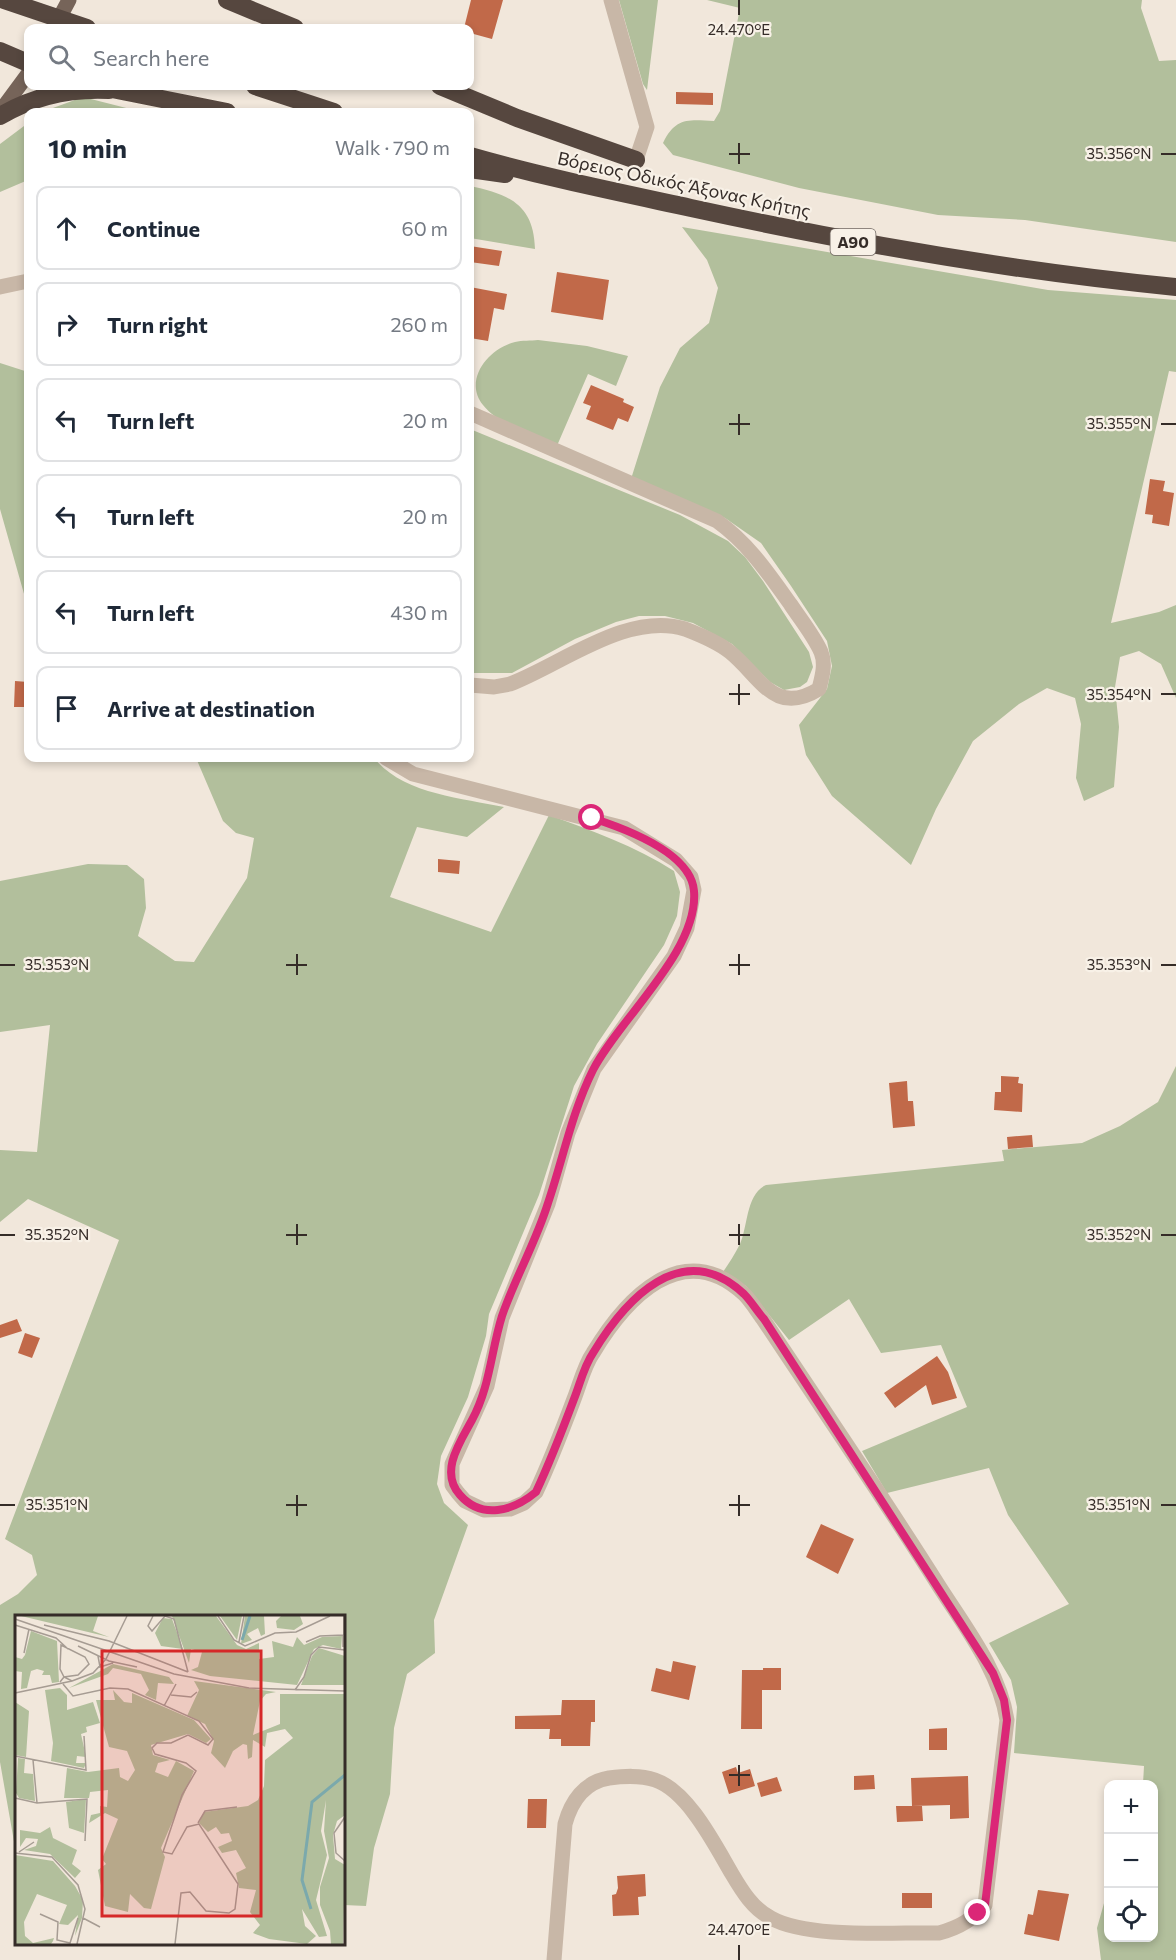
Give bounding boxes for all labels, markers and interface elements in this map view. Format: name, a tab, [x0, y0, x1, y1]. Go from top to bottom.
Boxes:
text: 24.470°E	[708, 20, 770, 38]
search box	[24, 24, 474, 90]
icon: search	[45, 41, 78, 74]
text: Search here	[93, 44, 209, 71]
text: 10 min	[48, 132, 127, 163]
text: Walk · 790 m	[335, 135, 450, 159]
text: 35.356°N	[1086, 144, 1152, 162]
street label: Βόρειος Οδικός Άξονας Κρήτης	[556, 146, 813, 222]
icon: ahead	[50, 212, 83, 245]
text: Continue	[107, 215, 200, 242]
text: 60 m	[402, 216, 448, 240]
road number: Α90	[830, 229, 876, 255]
icon: right	[50, 308, 83, 341]
text: Turn right	[107, 311, 208, 338]
text: 260 m	[390, 312, 448, 336]
icon: left	[50, 404, 83, 437]
text: Turn left	[107, 407, 194, 434]
text: 20 m	[403, 408, 448, 432]
text: 35.355°N	[1087, 414, 1151, 432]
icon: left	[50, 500, 83, 533]
text: Turn left	[107, 503, 194, 530]
text: 20 m	[403, 504, 448, 528]
icon: left	[50, 596, 83, 629]
text: Turn left	[107, 599, 194, 626]
text: 430 m	[390, 600, 448, 624]
text: 35.354°N	[1087, 685, 1151, 703]
icon: arrive	[50, 692, 83, 725]
text: Arrive at destination	[107, 695, 315, 722]
route start	[578, 804, 604, 830]
text: 35.353°N	[25, 955, 89, 973]
text: 35.353°N	[1087, 955, 1151, 973]
text: 35.352°N	[25, 1225, 89, 1243]
text: 35.352°N	[1087, 1225, 1151, 1243]
text: 35.351°N	[26, 1495, 88, 1513]
text: 35.351°N	[1088, 1495, 1150, 1513]
inset map	[15, 1615, 345, 1945]
map controls	[1104, 1780, 1158, 1942]
button: +	[1104, 1780, 1158, 1834]
button: −	[1104, 1834, 1158, 1888]
button: locate	[1104, 1888, 1158, 1942]
route end	[964, 1899, 990, 1925]
text: 24.470°E	[708, 1920, 770, 1938]

